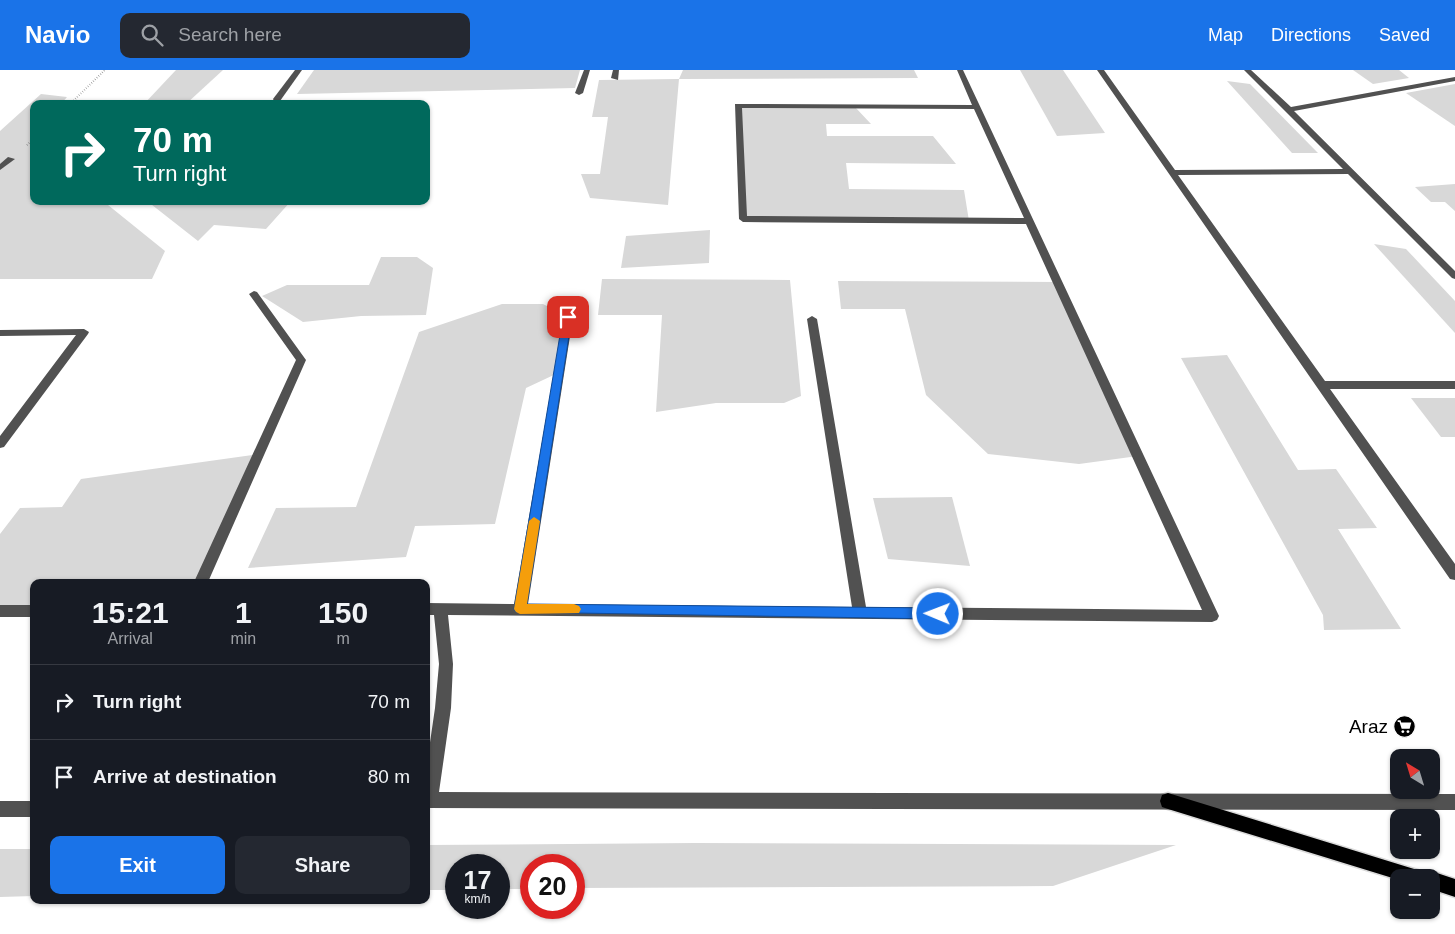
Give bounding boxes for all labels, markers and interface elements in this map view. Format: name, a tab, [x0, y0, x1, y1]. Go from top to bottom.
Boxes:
search box	[120, 13, 470, 58]
text: Navio	[25, 21, 90, 48]
icon: search	[138, 21, 166, 49]
text: Search here	[178, 24, 282, 45]
text: Map	[1208, 25, 1243, 45]
text: Directions	[1271, 25, 1351, 45]
text: Saved	[1379, 25, 1430, 45]
icon: right	[50, 120, 115, 185]
text: 70 m	[133, 120, 213, 159]
text: Turn right	[133, 161, 226, 186]
pin	[547, 296, 589, 338]
icon: arrive	[554, 303, 582, 331]
position arrow	[911, 587, 963, 639]
text: 15:21	[92, 596, 169, 629]
text: 1	[235, 596, 252, 629]
text: 150	[318, 596, 368, 629]
text: Arrival	[108, 630, 153, 647]
text: min	[230, 630, 256, 647]
text: m	[336, 630, 350, 647]
icon: right	[50, 688, 78, 716]
text: Turn right	[93, 691, 181, 712]
text: 70 m	[368, 691, 410, 712]
supermarket icon: Araz	[1392, 714, 1416, 738]
place label: Araz	[1349, 716, 1388, 737]
north arrow	[1390, 749, 1440, 799]
map controls	[1390, 749, 1440, 919]
icon: arrive	[50, 763, 78, 791]
text: Arrive at destination	[93, 766, 277, 787]
text: 80 m	[368, 766, 410, 787]
button: +	[1390, 809, 1440, 859]
button: Exit	[50, 836, 225, 894]
button: Share	[235, 836, 410, 894]
speed limit sign: 20	[520, 854, 585, 919]
text: 17	[464, 866, 491, 894]
button: −	[1390, 869, 1440, 919]
text: km/h	[464, 892, 491, 906]

